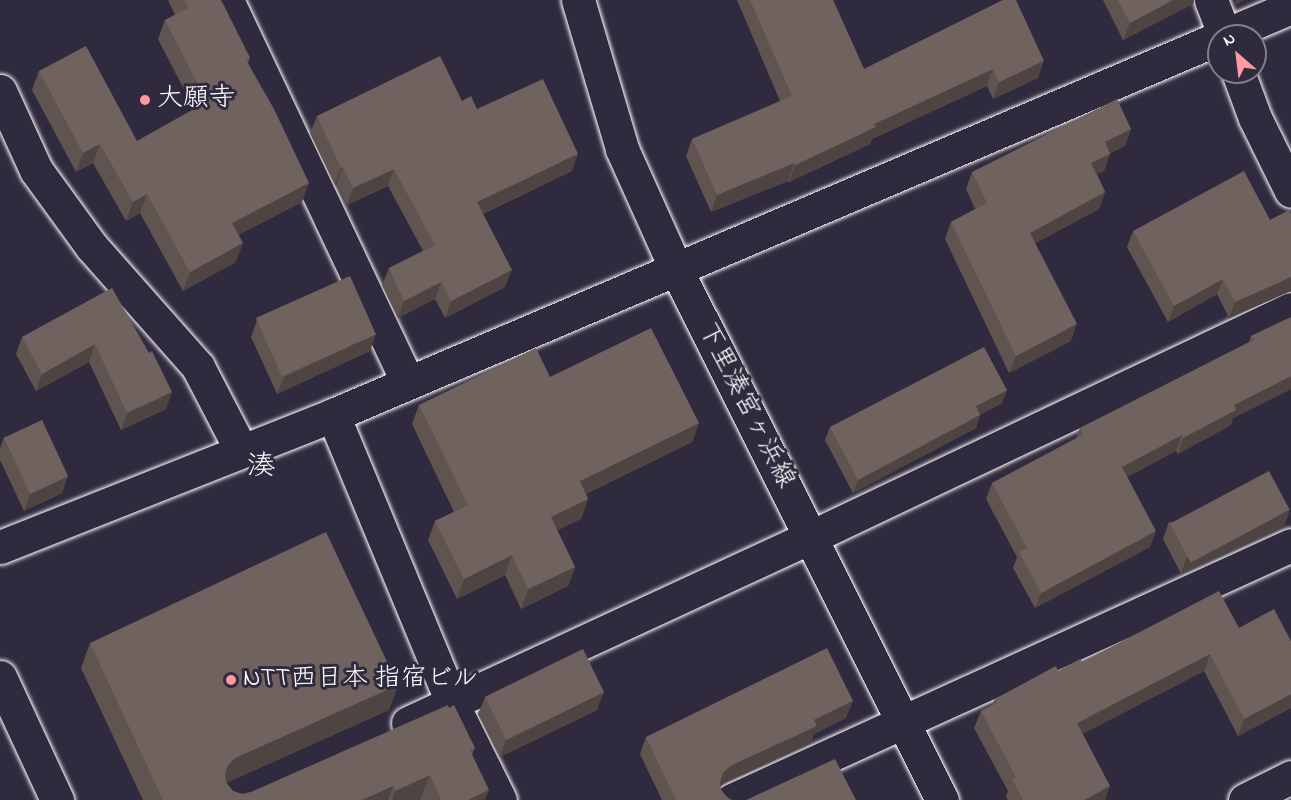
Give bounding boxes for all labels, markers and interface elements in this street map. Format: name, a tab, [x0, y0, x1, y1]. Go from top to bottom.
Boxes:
north arrow	[1207, 24, 1267, 84]
text: N	[1219, 27, 1240, 53]
place label: 大願寺	[157, 84, 235, 116]
marker: 大願寺	[138, 93, 152, 107]
street label: 下里湊宮ヶ浜線	[690, 318, 800, 494]
district label: 湊	[247, 451, 275, 485]
place label: NTT西日本 指宿ビル	[243, 664, 479, 696]
marker: NTT西日本 指宿ビル	[224, 673, 238, 687]

